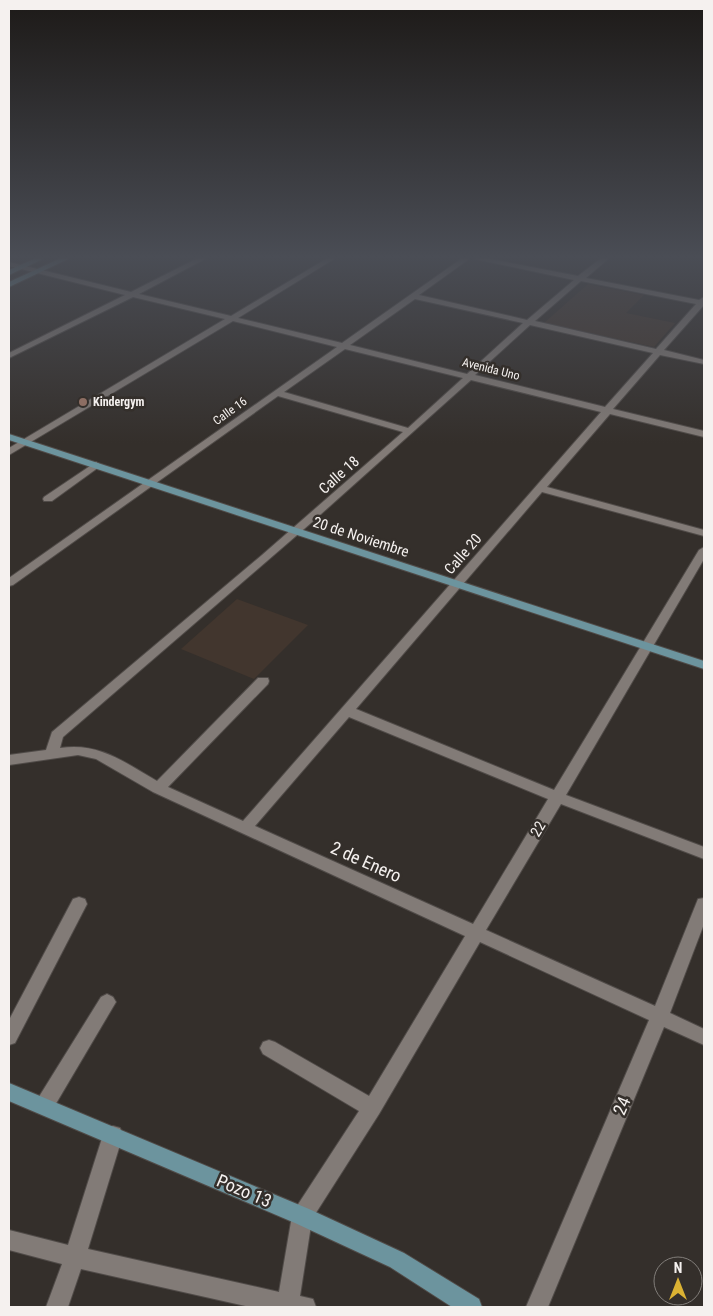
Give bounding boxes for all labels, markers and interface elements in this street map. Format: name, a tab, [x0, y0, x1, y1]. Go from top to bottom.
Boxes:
street label: Avenida Uno	[461, 355, 521, 383]
street label: Calle 16	[210, 394, 250, 428]
place label: Kindergym	[93, 395, 145, 409]
marker: Kindergym	[77, 396, 89, 408]
street label: Calle 18	[315, 452, 363, 498]
street label: 20 de Noviembre	[311, 513, 411, 561]
street label: Calle 20	[441, 530, 485, 578]
street label: 22	[526, 818, 550, 840]
street label: 2 de Enero	[328, 837, 405, 886]
street label: 24	[608, 1093, 635, 1118]
street label: Pozo 13	[214, 1170, 275, 1211]
north arrow	[653, 1256, 703, 1306]
text: N	[674, 1260, 682, 1276]

